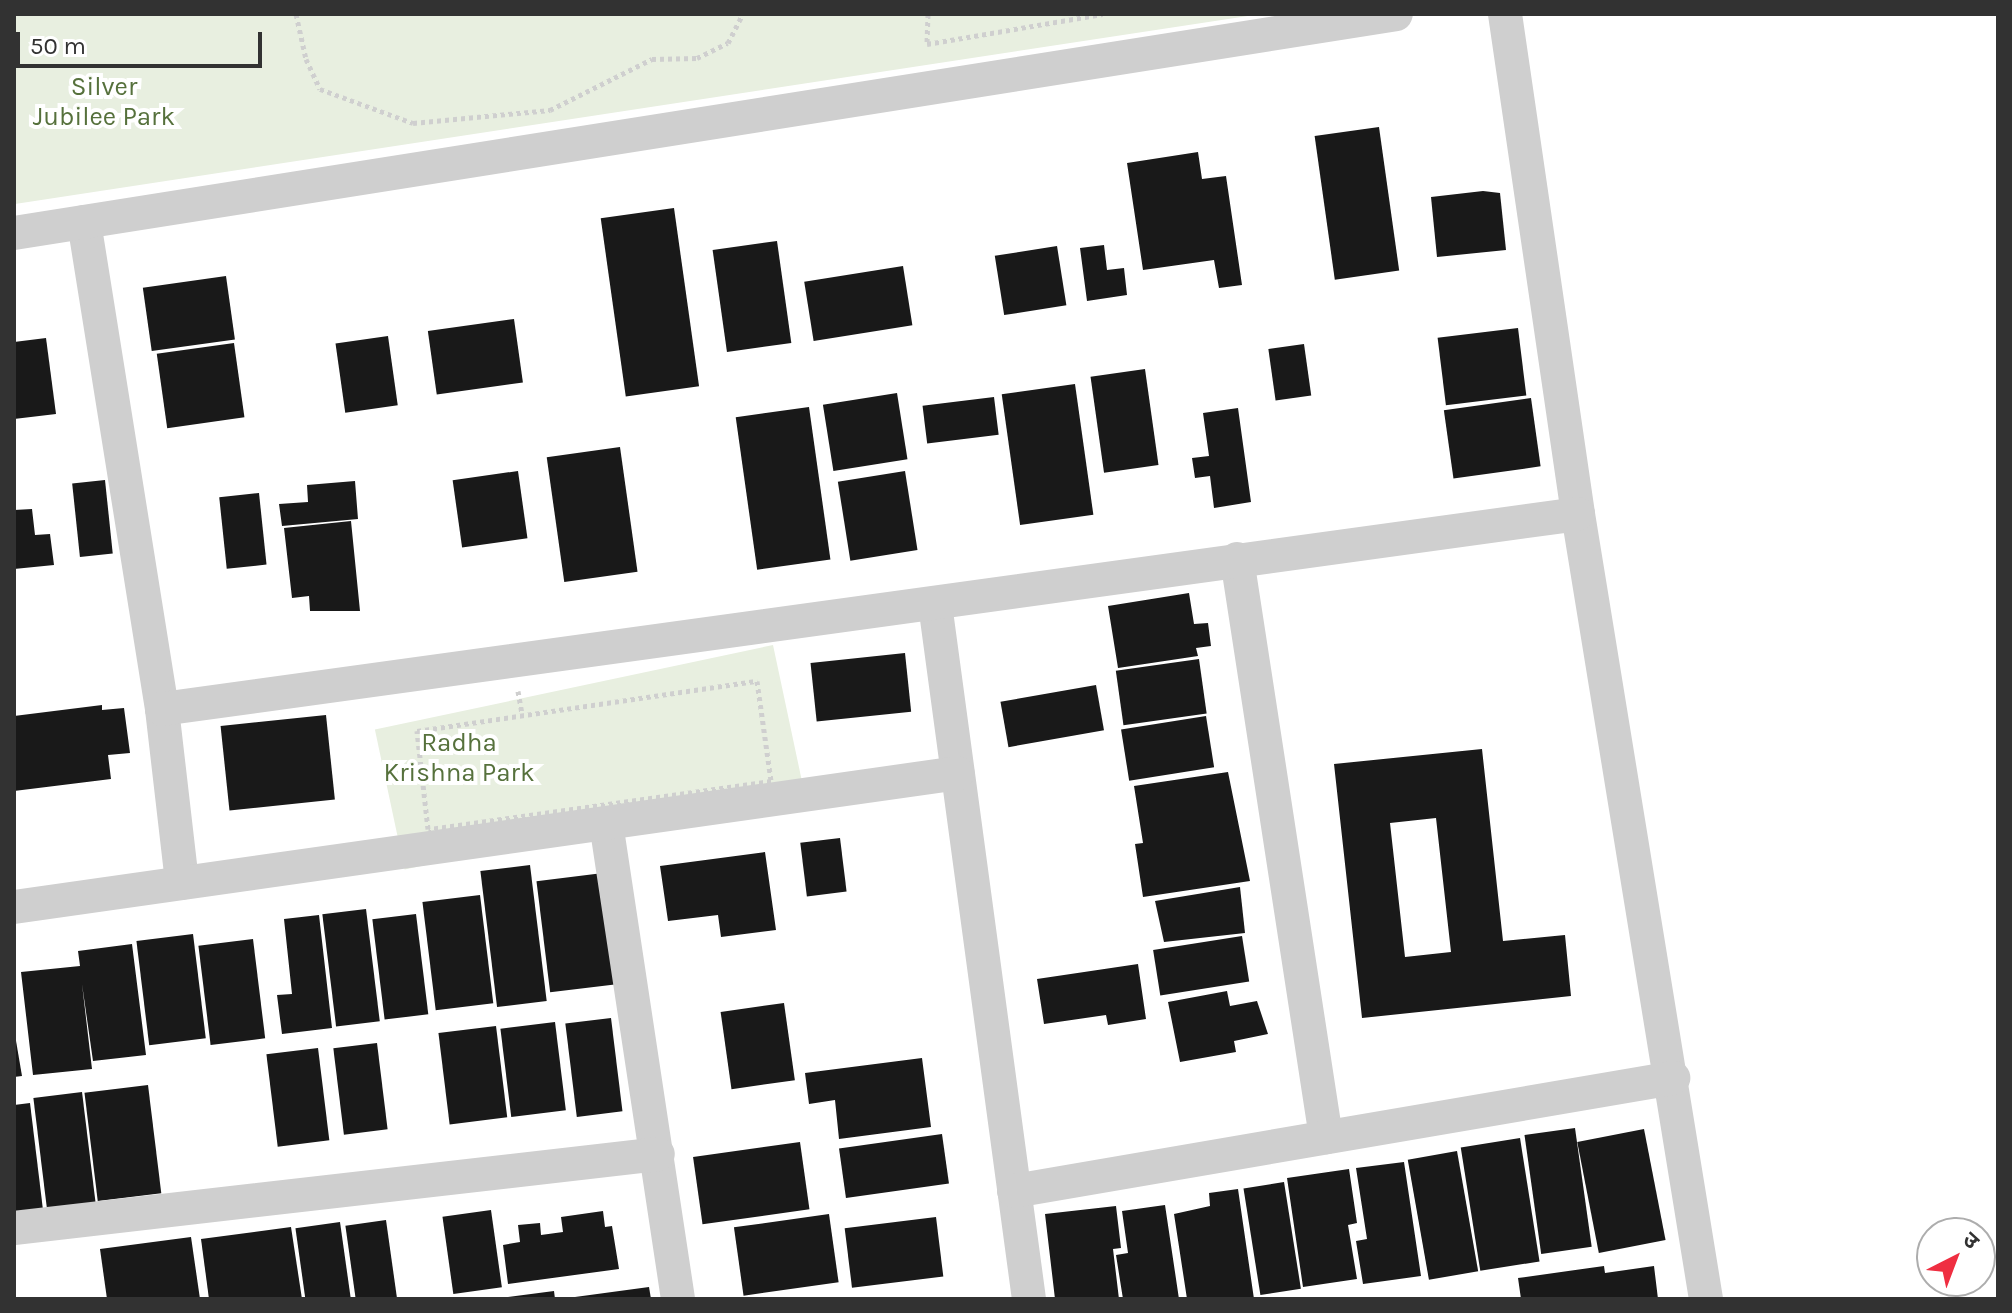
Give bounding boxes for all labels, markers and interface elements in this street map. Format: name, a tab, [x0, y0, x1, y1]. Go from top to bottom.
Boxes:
scale bar	[20, 16, 266, 66]
text: 50 m	[30, 32, 86, 60]
park label: Silver Jubilee Park	[33, 71, 175, 132]
park label: Radha Krishna Park	[383, 727, 535, 788]
north arrow	[1916, 1217, 1996, 1297]
text: उ	[1957, 1227, 1984, 1255]

